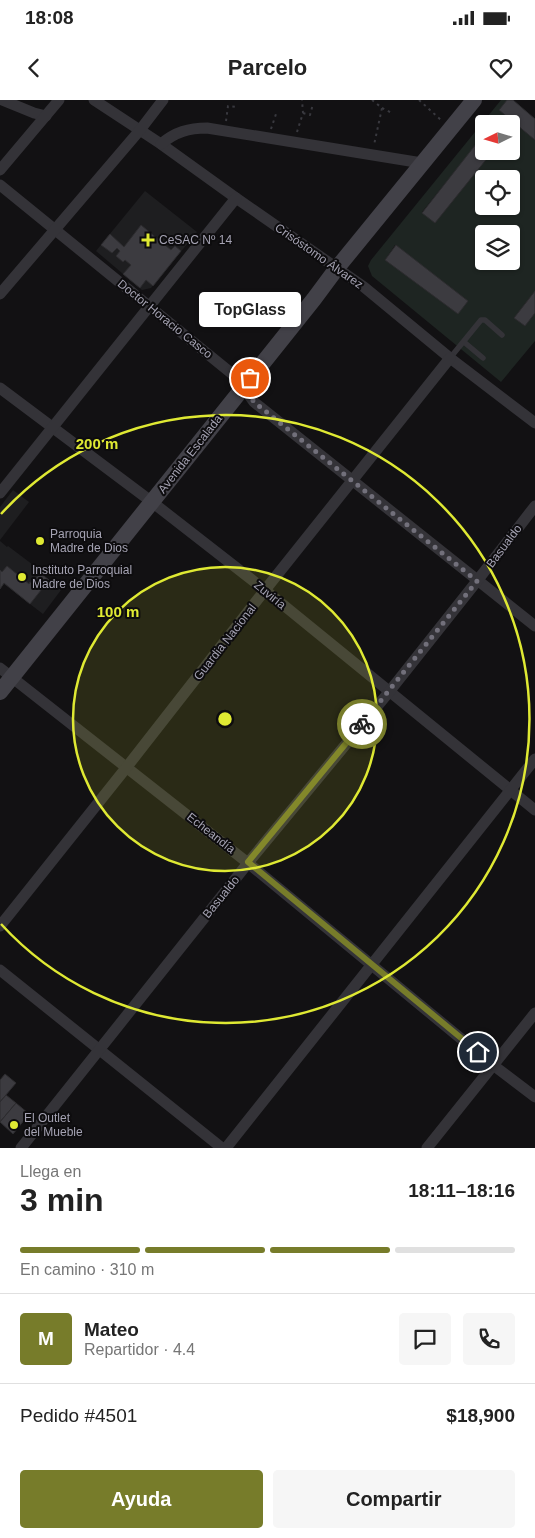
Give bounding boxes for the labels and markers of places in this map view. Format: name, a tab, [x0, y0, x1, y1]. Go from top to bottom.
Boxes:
marker: CeSAC Nº 14	[141, 233, 155, 247]
place label: CeSAC Nº 14	[159, 233, 232, 247]
callout: TopGlass	[199, 293, 301, 328]
pin	[229, 357, 271, 399]
place label: Parroquia Madre de Dios	[50, 527, 128, 555]
marker: Parroquia Madre de Dios	[34, 535, 46, 547]
place label: Instituto Parroquial Madre de Dios	[32, 563, 132, 591]
marker: Instituto Parroquial Madre de Dios	[16, 571, 28, 583]
centre of rings	[216, 710, 234, 728]
pin	[457, 1031, 499, 1073]
place label: El Outlet del Mueble	[24, 1111, 83, 1139]
marker: El Outlet del Mueble	[8, 1119, 20, 1131]

